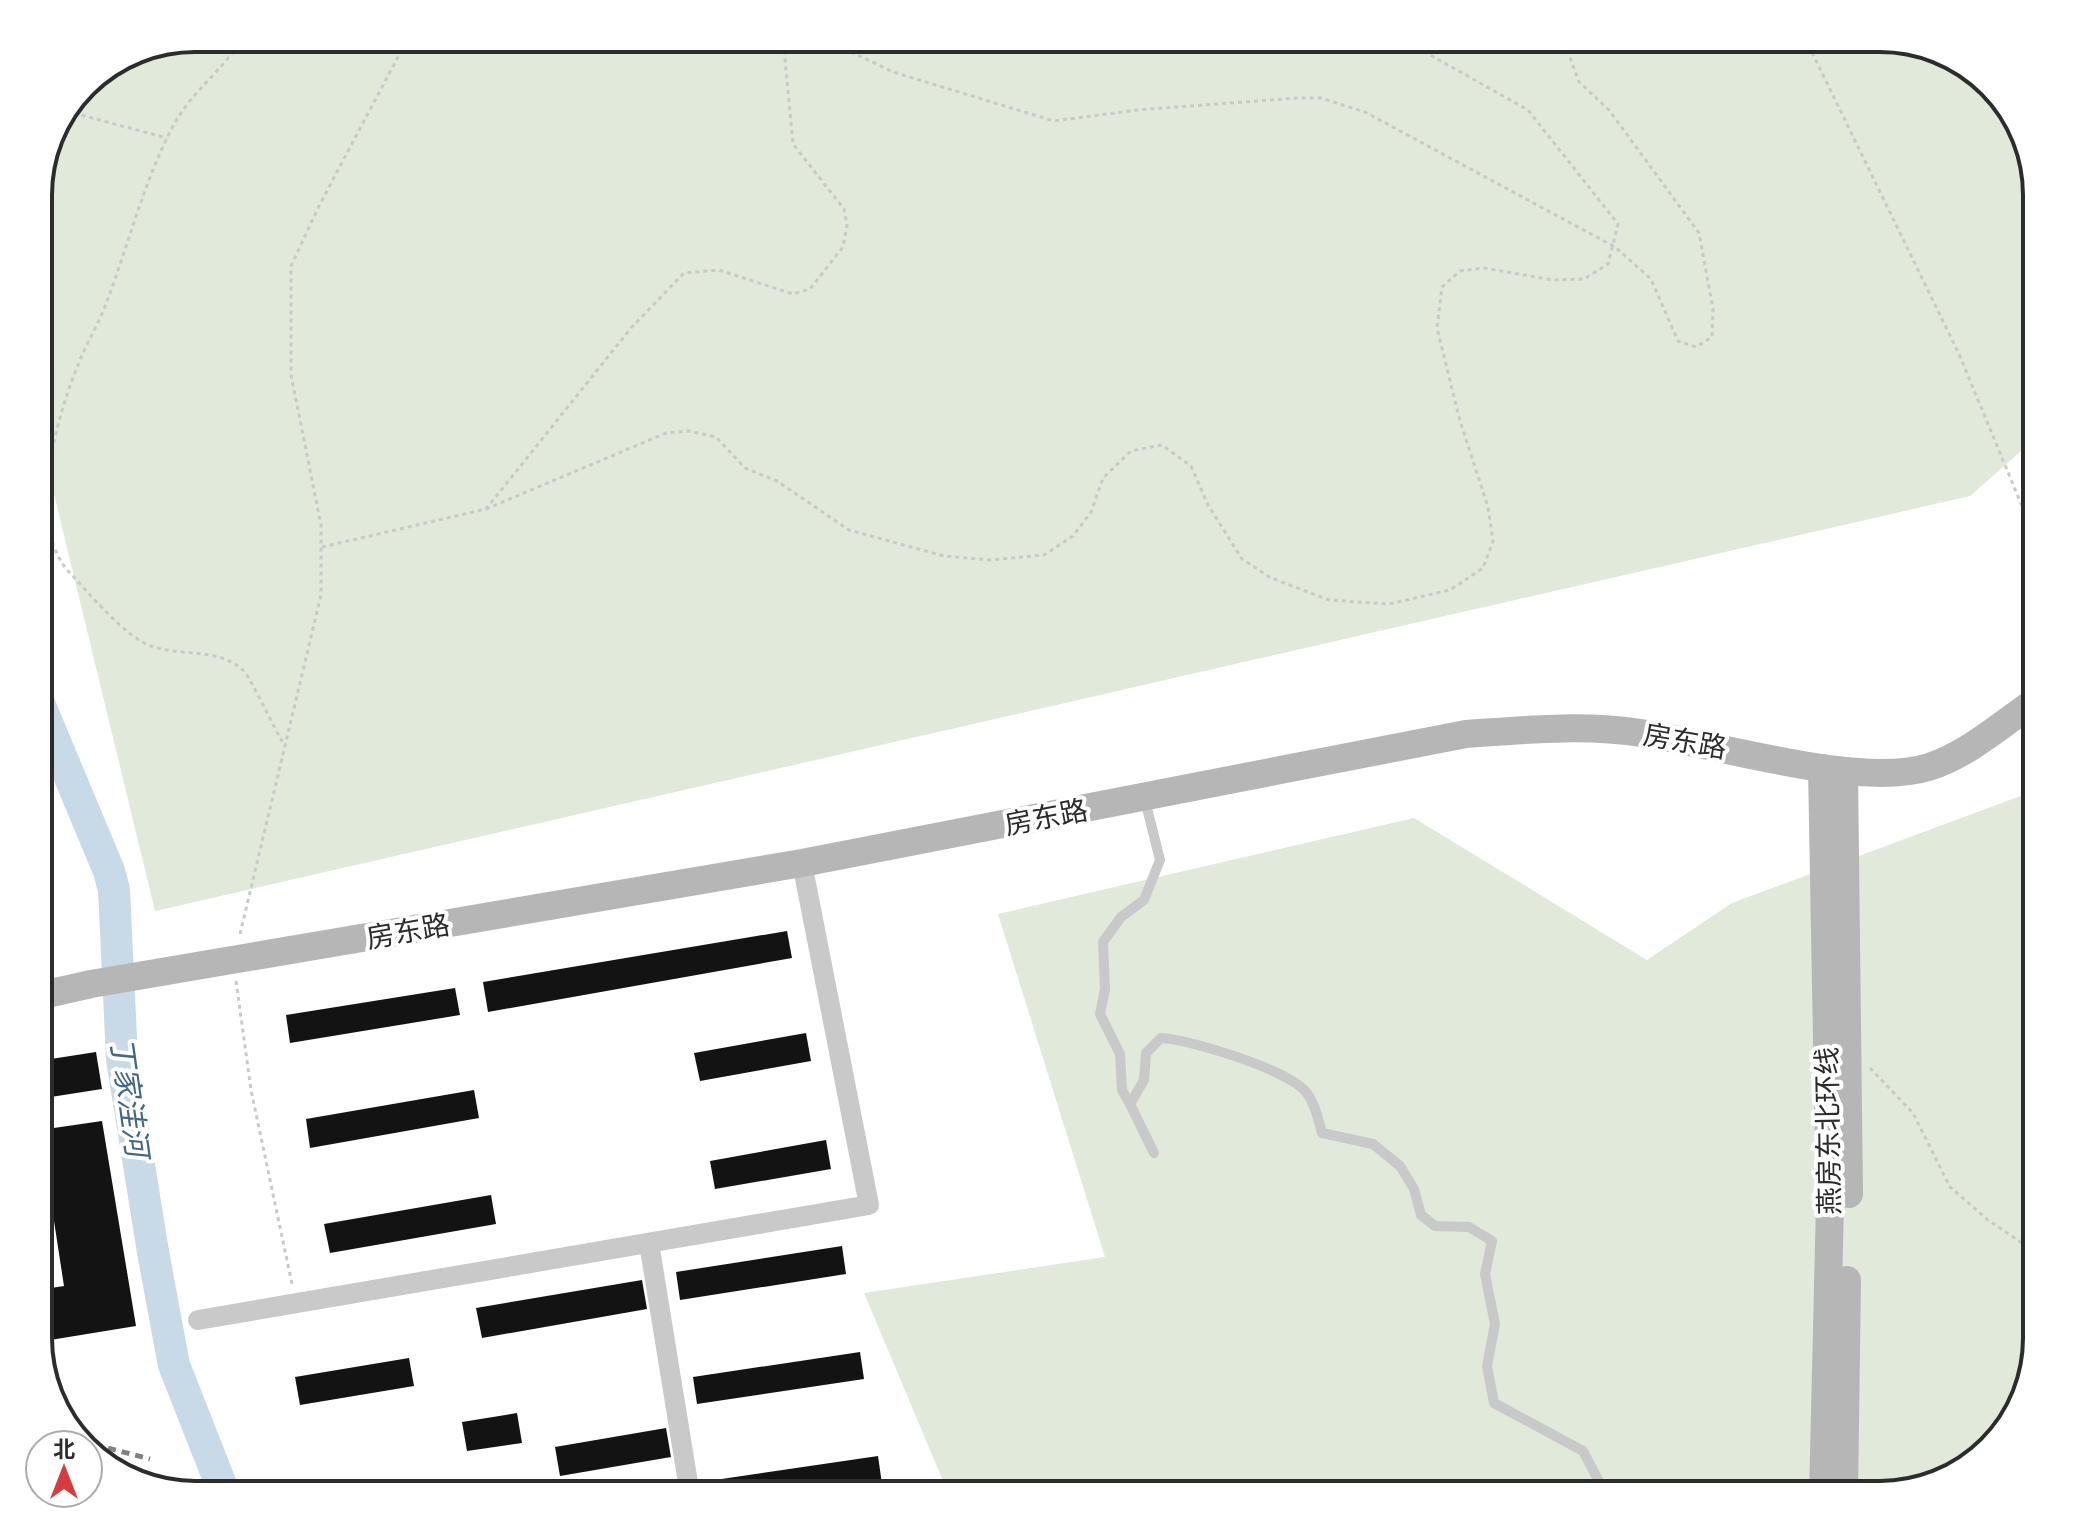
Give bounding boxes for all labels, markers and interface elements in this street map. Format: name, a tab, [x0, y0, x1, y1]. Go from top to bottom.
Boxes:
street label: 房东路	[1641, 718, 1729, 764]
street label: 房东路	[1002, 793, 1090, 841]
street label: 房东路	[364, 908, 452, 954]
water label: 丁家洼河	[105, 1035, 156, 1164]
street label: 燕房东北环线	[1811, 1047, 1845, 1215]
north arrow	[24, 1429, 104, 1509]
text: 北	[53, 1436, 75, 1462]

